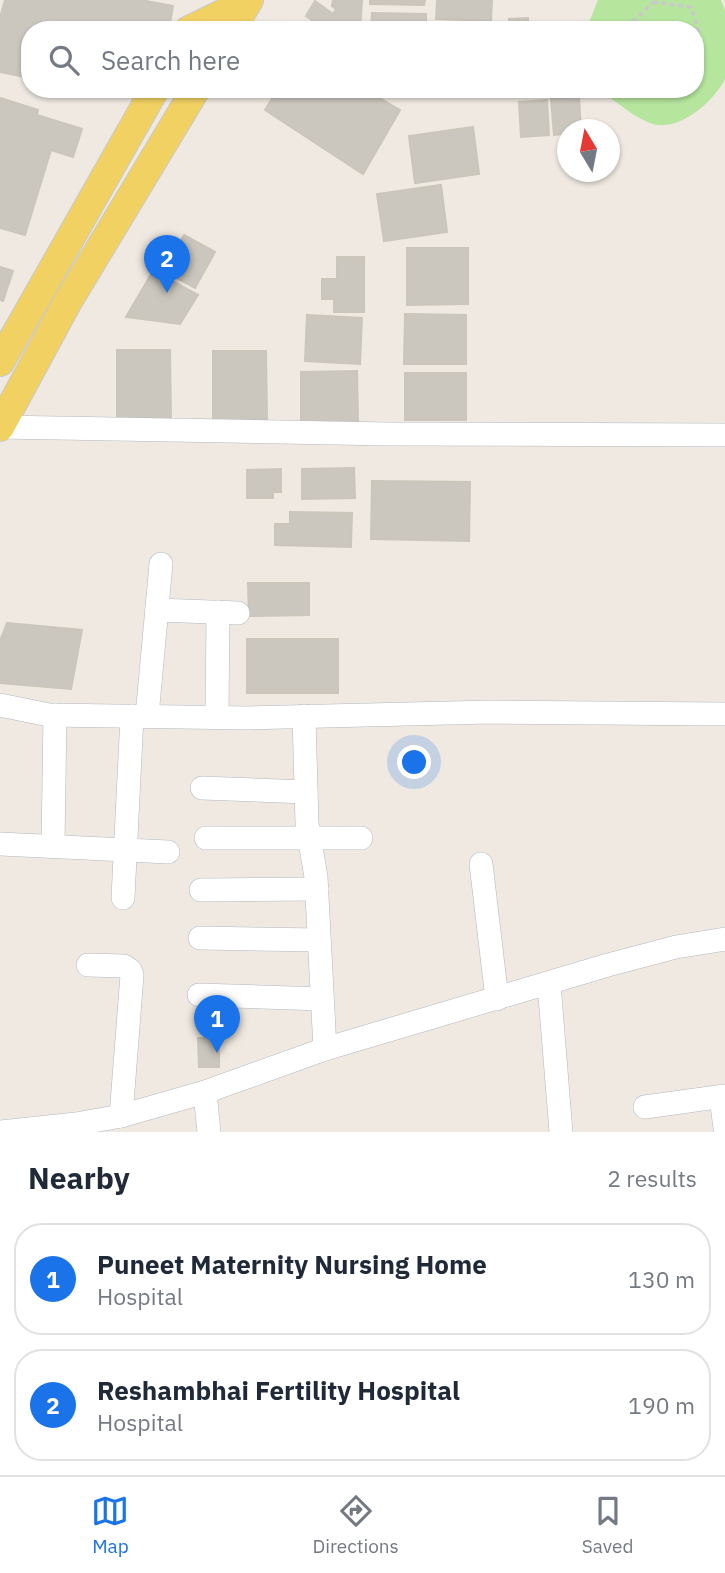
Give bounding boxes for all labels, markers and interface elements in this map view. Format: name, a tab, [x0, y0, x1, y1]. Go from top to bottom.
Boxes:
search box	[21, 21, 704, 98]
icon: search	[45, 41, 83, 79]
text: Search here	[101, 43, 240, 77]
north arrow	[557, 119, 620, 182]
pin: 2	[144, 235, 190, 293]
your location	[397, 745, 431, 779]
pin: 1	[194, 995, 240, 1053]
text: Nearby	[28, 1158, 130, 1197]
text: 2 results	[607, 1163, 697, 1193]
text: Puneet Maternity Nursing Home	[97, 1247, 487, 1281]
text: 1	[46, 1264, 60, 1294]
text: 130 m	[628, 1264, 695, 1294]
text: Hospital	[97, 1281, 183, 1311]
text: Reshambhai Fertility Hospital	[97, 1373, 460, 1407]
text: 2	[46, 1390, 60, 1420]
text: 190 m	[628, 1390, 695, 1420]
text: Hospital	[97, 1407, 183, 1437]
tab: Map	[91, 1492, 129, 1558]
tab: Directions	[312, 1492, 399, 1558]
tab: Saved	[582, 1492, 634, 1558]

